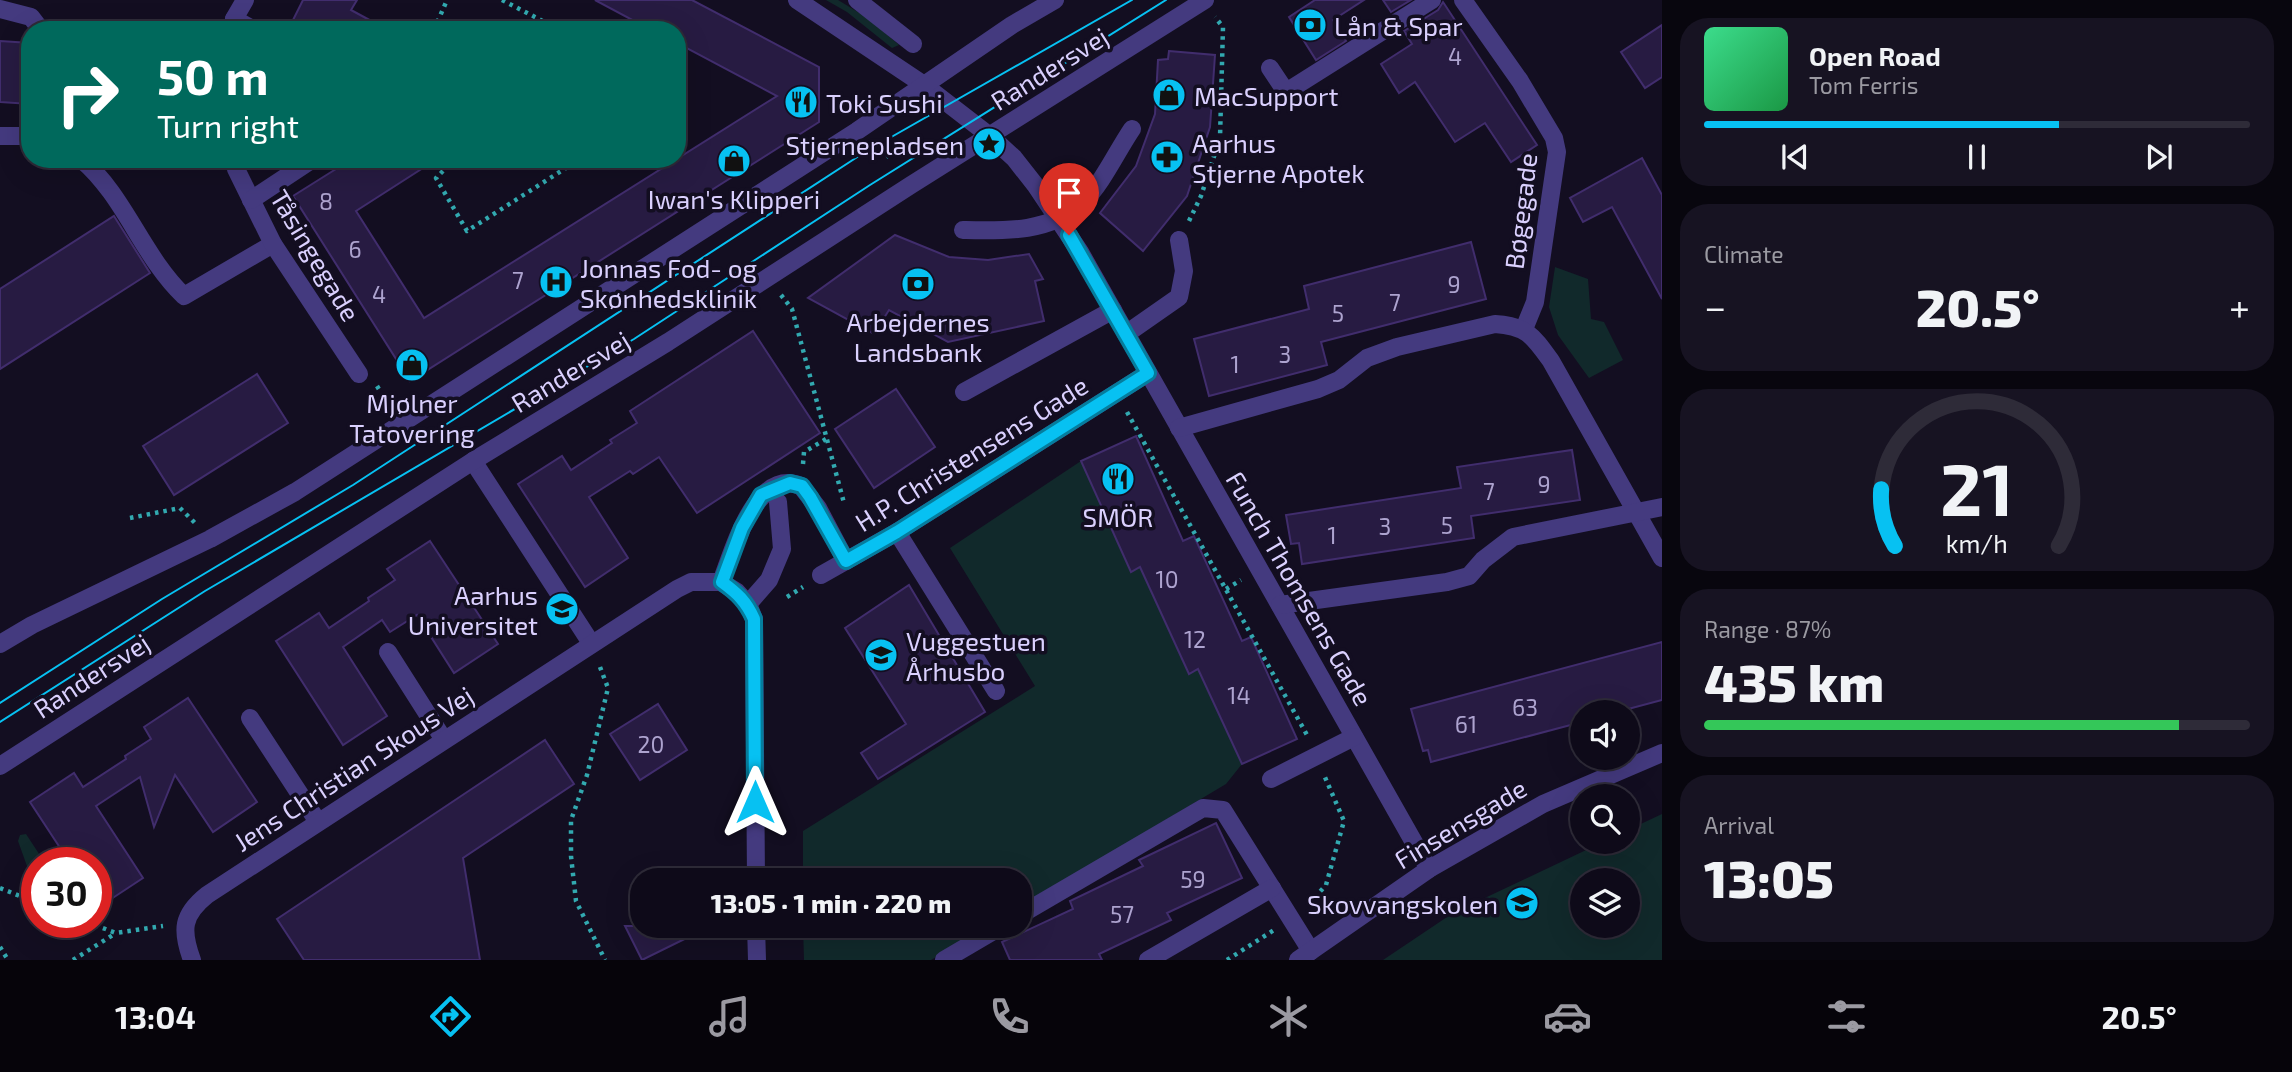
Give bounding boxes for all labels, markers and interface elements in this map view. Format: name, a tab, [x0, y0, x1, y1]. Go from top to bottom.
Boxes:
bank icon: Lån & Spar	[1291, 6, 1329, 44]
place label: Lån & Spar	[1334, 10, 1463, 41]
street label: Randersvej	[985, 20, 1113, 116]
text: Open Road	[1809, 40, 1941, 71]
house number: 4	[1448, 42, 1462, 70]
text: 50 m	[157, 46, 269, 105]
icon: right	[42, 49, 133, 140]
text: Tom Ferris	[1809, 71, 1918, 99]
shop icon: MacSupport	[1150, 76, 1188, 114]
place label: MacSupport	[1194, 80, 1339, 111]
restaurant icon: Toki Sushi	[782, 83, 820, 121]
place label: Toki Sushi	[826, 87, 943, 118]
text: Turn right	[157, 106, 299, 144]
place icon: Stjernepladsen	[970, 125, 1008, 163]
place label: Aarhus Stjerne Apotek	[1192, 127, 1365, 188]
place label: Stjernepladsen	[785, 129, 964, 160]
pharmacy icon: Aarhus Stjerne Apotek	[1148, 138, 1186, 176]
icon: previous	[1776, 138, 1814, 176]
icon: pause	[1958, 138, 1996, 176]
icon: next	[2140, 138, 2178, 176]
shop icon: Iwan's Klipperi	[715, 142, 753, 180]
street label: Bøgegade	[1497, 151, 1543, 271]
pin	[1039, 163, 1099, 235]
icon: arrive	[1050, 174, 1088, 212]
place label: Iwan's Klipperi	[648, 183, 820, 214]
street label: Tåsingegade	[265, 184, 367, 326]
house number: 8	[319, 187, 333, 215]
house number: 6	[348, 235, 362, 263]
text: Climate	[1704, 240, 1784, 268]
place label: Jonnas Fod- og Skønhedsklinik	[580, 252, 757, 313]
hospital icon: Jonnas Fod- og Skønhedsklinik	[537, 263, 575, 301]
bank icon: Arbejdernes Landsbank	[899, 265, 937, 303]
house number: 7	[512, 266, 524, 294]
house number: 9	[1447, 270, 1461, 298]
text: 20.5°	[1916, 275, 2040, 337]
house number: 4	[372, 280, 386, 308]
text: −	[1704, 283, 1726, 329]
text: +	[2229, 283, 2250, 329]
house number: 7	[1389, 288, 1401, 316]
house number: 5	[1332, 299, 1344, 327]
place label: Arbejdernes Landsbank	[846, 306, 990, 367]
street label: Randersvej	[505, 324, 635, 418]
house number: 3	[1279, 340, 1291, 368]
shop icon: Mjølner Tatovering	[393, 346, 431, 384]
house number: 1	[1230, 350, 1240, 378]
street label: H.P. Christensens Gade	[849, 369, 1093, 537]
place label: Mjølner Tatovering	[349, 387, 475, 448]
text: 21	[1940, 443, 2014, 531]
restaurant icon: SMÖR	[1099, 460, 1137, 498]
street label: Funch Thomsens Gade	[1220, 465, 1380, 711]
house number: 9	[1537, 470, 1551, 498]
house number: 7	[1483, 477, 1495, 505]
place label: SMÖR	[1083, 501, 1153, 532]
house number: 5	[1441, 511, 1453, 539]
house number: 3	[1379, 512, 1391, 540]
house number: 1	[1327, 521, 1337, 549]
text: km/h	[1946, 528, 2008, 558]
house number: 10	[1155, 565, 1179, 593]
place label: Aarhus Universitet	[408, 579, 538, 640]
school or university icon: Aarhus Universitet	[543, 590, 581, 628]
text: Range · 87%	[1704, 615, 1831, 643]
place label: Vuggestuen Århusbo	[906, 625, 1046, 686]
house number: 12	[1184, 625, 1206, 653]
street label: Randersvej	[27, 626, 155, 724]
school or university icon: Vuggestuen Århusbo	[862, 636, 900, 674]
text: 435 km	[1704, 650, 1884, 712]
street label: Jens Christian Skous Vej	[227, 679, 479, 857]
house number: 14	[1227, 681, 1251, 709]
house number: 63	[1512, 693, 1538, 721]
map controls	[1570, 700, 1640, 938]
button: sound	[1570, 700, 1640, 770]
house number: 61	[1455, 710, 1477, 738]
house number: 20	[638, 730, 664, 758]
position arrow	[718, 765, 792, 839]
street label: Finsensgade	[1388, 771, 1532, 875]
button: search	[1570, 784, 1640, 854]
text: Arrival	[1704, 811, 1774, 839]
text: 13:05	[1704, 846, 1834, 908]
speed limit sign: 30	[21, 847, 112, 938]
house number: 59	[1180, 865, 1206, 893]
button: layers	[1570, 868, 1640, 938]
school or university icon: Skovvangskolen	[1503, 884, 1541, 922]
text: 13:05 · 1 min · 220 m	[711, 887, 951, 918]
place label: Skovvangskolen	[1307, 888, 1498, 919]
house number: 57	[1110, 900, 1134, 928]
icon: directions	[426, 992, 475, 1041]
icon: music	[705, 992, 754, 1041]
icon: phone	[985, 992, 1034, 1041]
icon: climate	[1264, 992, 1313, 1041]
icon: car	[1543, 992, 1592, 1041]
icon: filters	[1822, 992, 1871, 1041]
text: 13:04	[115, 997, 196, 1035]
text: 20.5°	[2102, 997, 2177, 1035]

